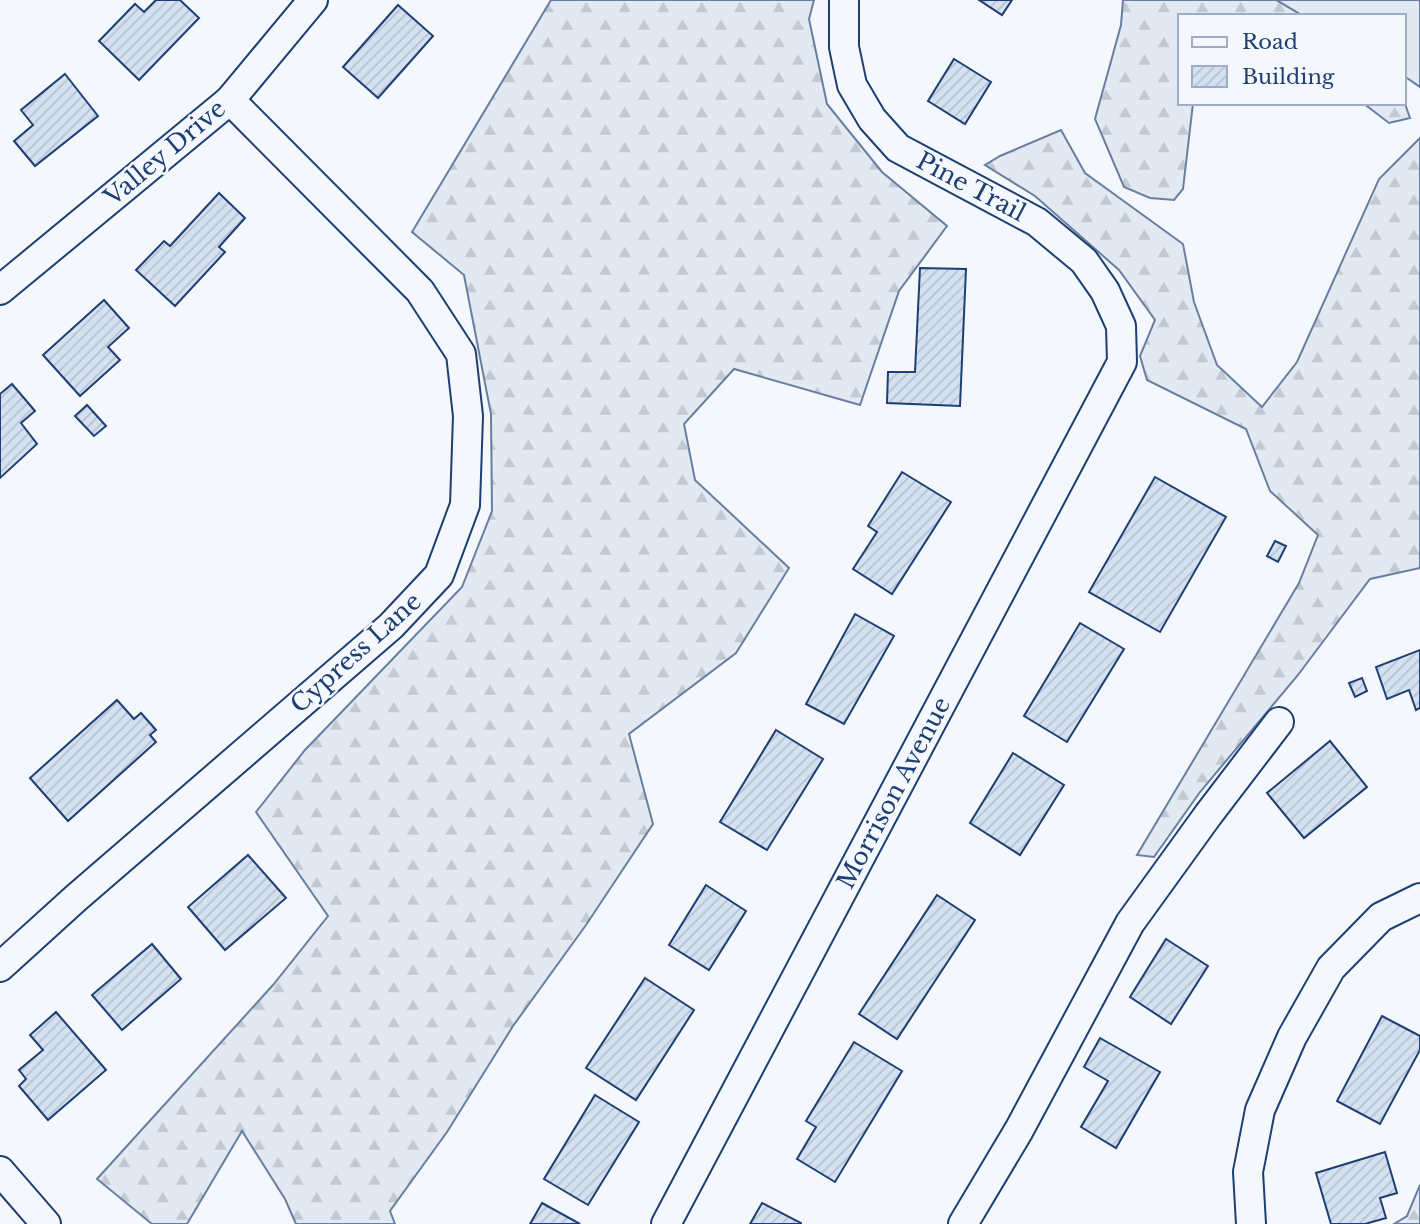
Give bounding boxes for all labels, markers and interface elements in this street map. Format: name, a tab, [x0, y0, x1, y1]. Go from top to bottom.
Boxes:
legend	[1178, 14, 1406, 105]
text: Road	[1242, 29, 1298, 55]
text: Building	[1242, 64, 1335, 90]
street label: Valley Drive	[98, 94, 231, 212]
street label: Pine Trail	[912, 146, 1031, 227]
street label: Cypress Lane	[284, 586, 427, 719]
street label: Morrison Avenue	[831, 692, 956, 893]

